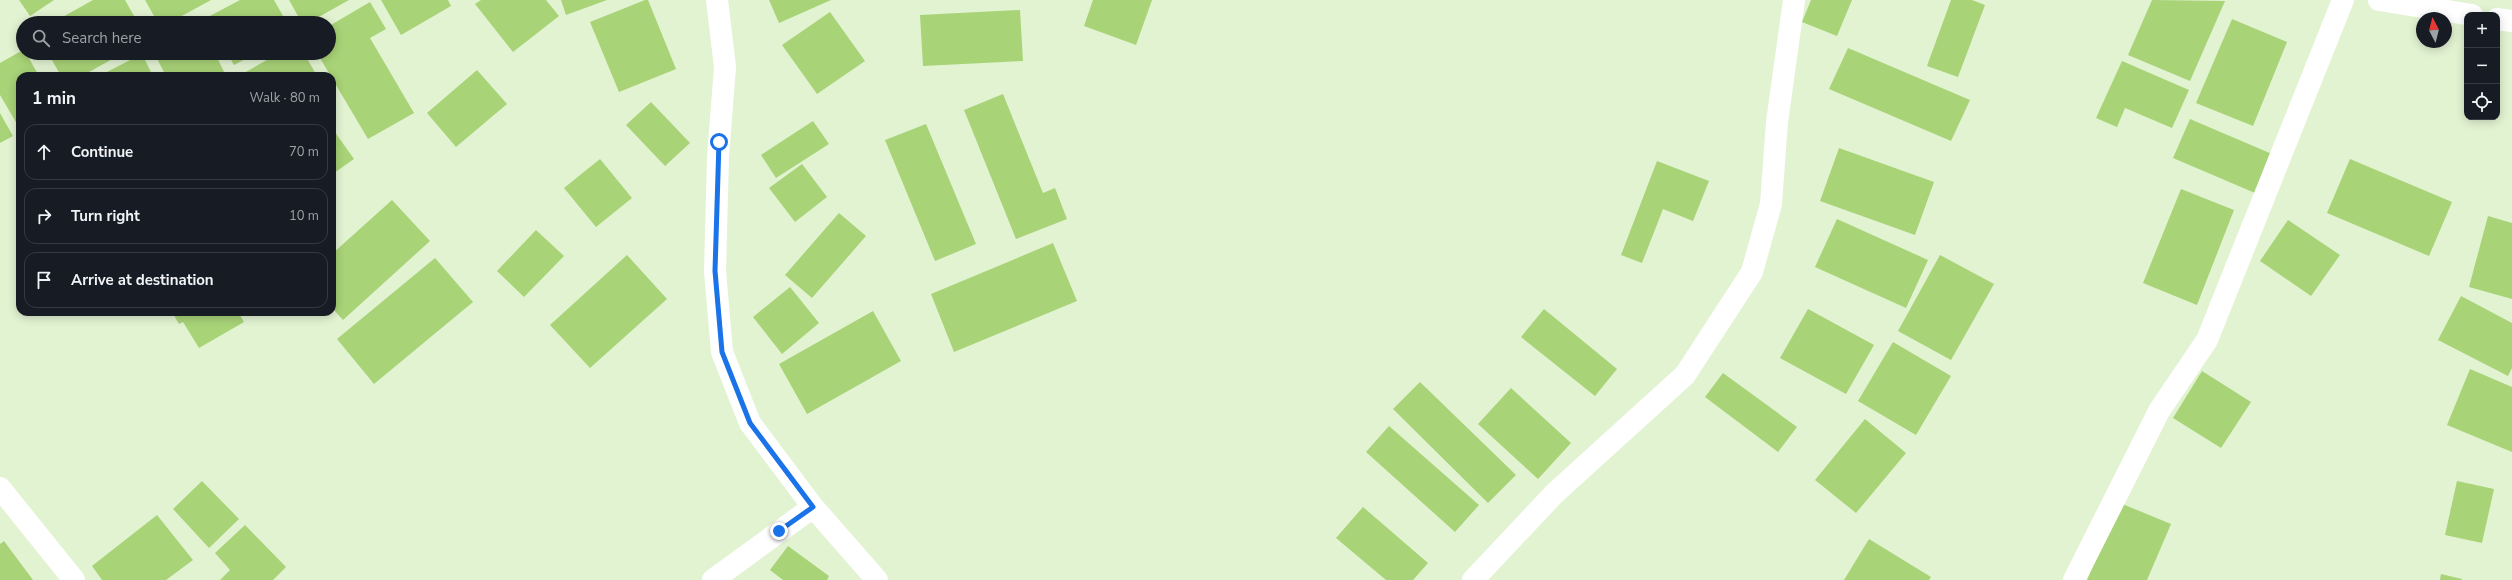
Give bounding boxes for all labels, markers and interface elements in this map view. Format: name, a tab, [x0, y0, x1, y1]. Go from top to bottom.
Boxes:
north arrow	[2416, 12, 2452, 48]
map controls	[2464, 12, 2500, 120]
button: +	[2464, 12, 2500, 48]
search box	[16, 16, 336, 60]
icon: search	[30, 27, 52, 49]
text: Search here	[62, 28, 142, 48]
button: −	[2464, 48, 2500, 84]
button: locate	[2464, 84, 2500, 120]
text: 1 min	[32, 87, 76, 110]
text: Walk · 80 m	[249, 89, 320, 107]
route start	[710, 133, 728, 151]
icon: ahead	[33, 141, 55, 163]
text: Continue	[71, 142, 133, 162]
text: 70 m	[289, 143, 319, 161]
icon: right	[33, 205, 55, 227]
text: Turn right	[71, 206, 140, 226]
text: 10 m	[289, 207, 319, 225]
icon: arrive	[33, 269, 55, 291]
text: Arrive at destination	[71, 270, 214, 290]
route end	[770, 522, 788, 540]

